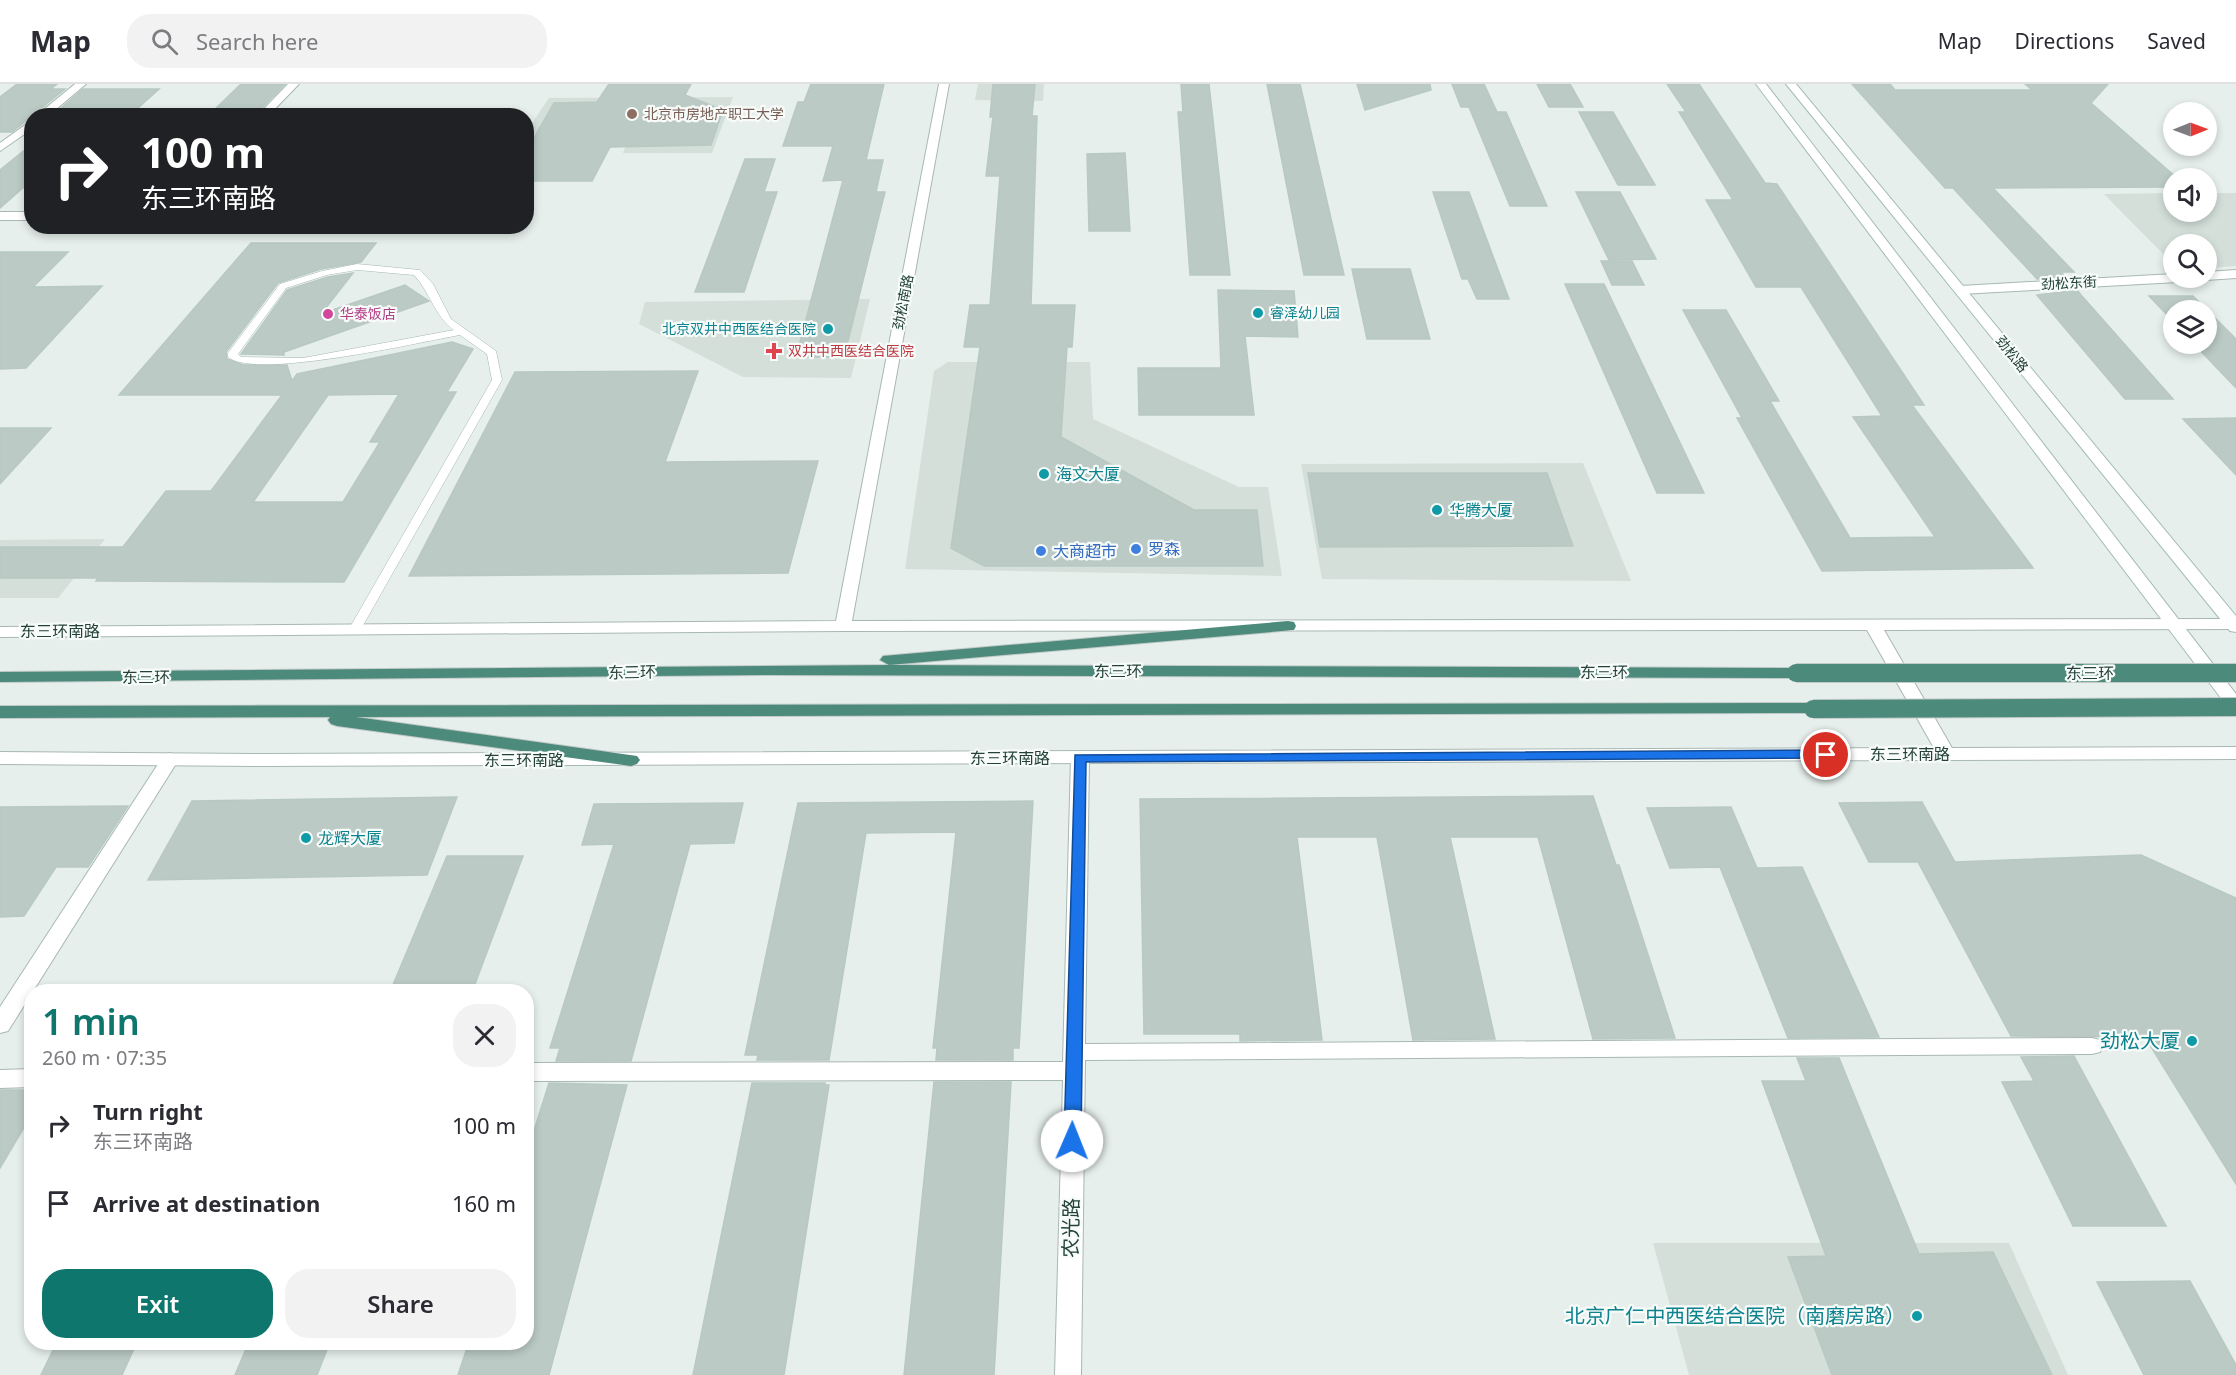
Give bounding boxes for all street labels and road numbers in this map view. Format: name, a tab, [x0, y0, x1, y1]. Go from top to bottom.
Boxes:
street label: 劲松东街	[2041, 272, 2097, 293]
street label: 劲松南路	[888, 273, 917, 331]
street label: 劲松路	[1992, 331, 2033, 376]
street label: 东三环南路	[20, 620, 100, 642]
street label: 东三环	[1094, 660, 1142, 682]
street label: 东三环	[608, 661, 656, 683]
street label: 东三环	[1580, 661, 1628, 683]
street label: 东三环	[2066, 662, 2114, 684]
street label: 东三环	[122, 666, 170, 688]
street label: 东三环南路	[1870, 743, 1950, 765]
street label: 东三环南路	[970, 747, 1050, 769]
street label: 东三环南路	[484, 749, 564, 771]
street label: 农光路	[1056, 1198, 1085, 1258]

